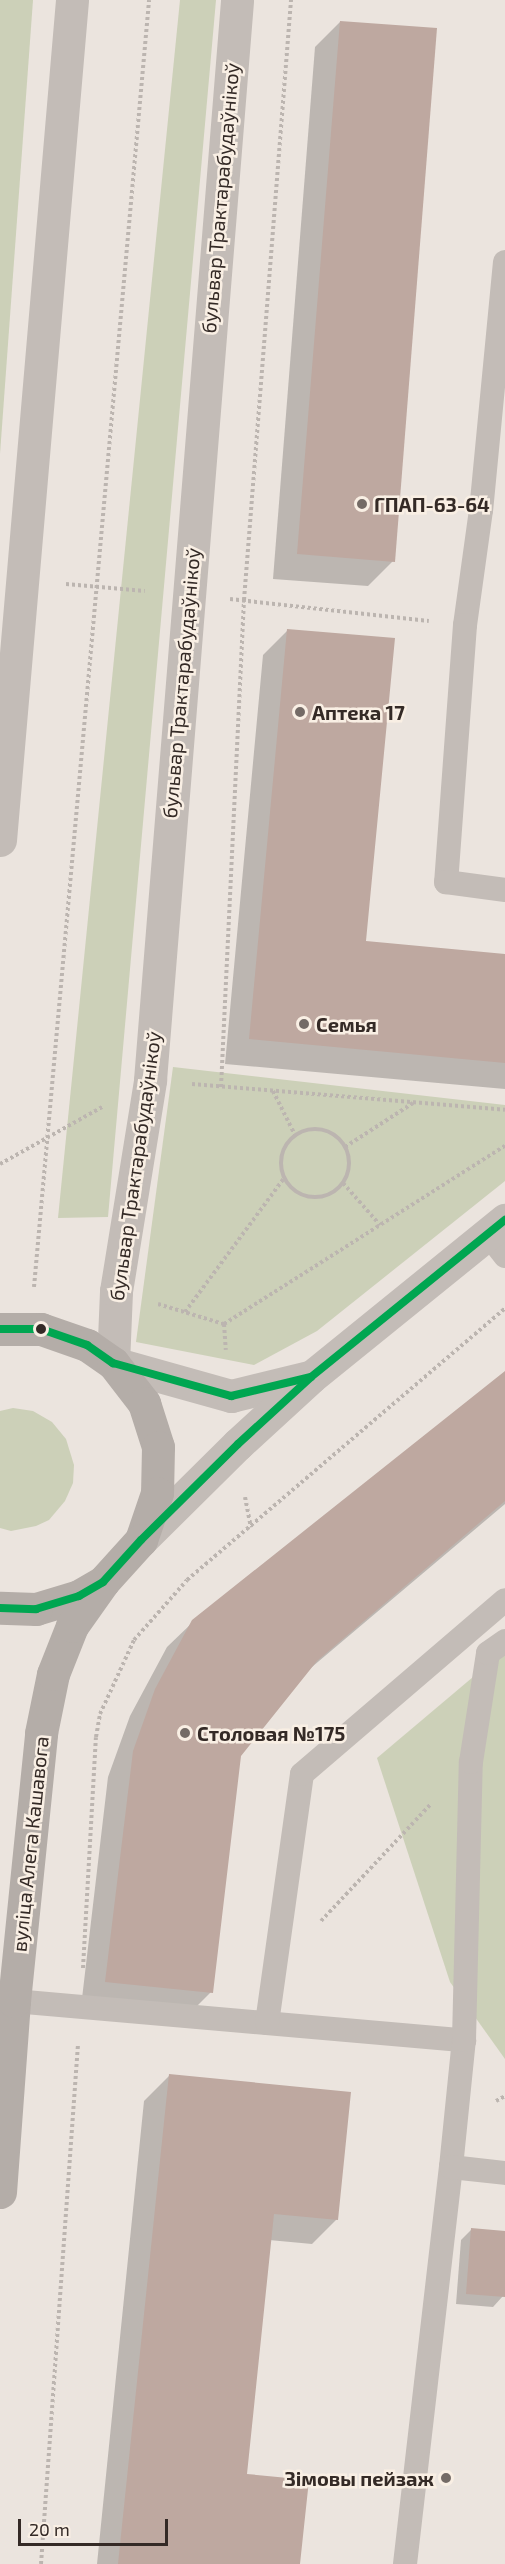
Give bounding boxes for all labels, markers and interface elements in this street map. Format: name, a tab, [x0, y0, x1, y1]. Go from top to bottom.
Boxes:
street label: бульвар Трактарабудаўнікоў	[196, 62, 244, 334]
place label: ГПАП-63-64	[374, 492, 490, 516]
marker: ГПАП-63-64	[355, 497, 369, 511]
street label: бульвар Трактарабудаўнікоў	[157, 547, 205, 819]
place label: Аптека 17	[312, 700, 405, 724]
marker: Аптека 17	[293, 705, 307, 719]
place label: Семья	[316, 1012, 377, 1036]
marker: Семья	[297, 1017, 311, 1031]
street label: бульвар Трактарабудаўнікоў	[104, 1030, 166, 1302]
unlabelled marker	[35, 1323, 47, 1335]
place label: Столовая №175	[197, 1721, 345, 1745]
marker: Столовая №175	[178, 1726, 192, 1740]
street label: вуліца Алега Кашавога	[7, 1735, 53, 1953]
place label: Зімовы пейзаж	[284, 2466, 434, 2490]
marker: Зімовы пейзаж	[439, 2471, 453, 2485]
scale bar	[21, 2507, 171, 2545]
text: 20 m	[29, 2518, 70, 2540]

